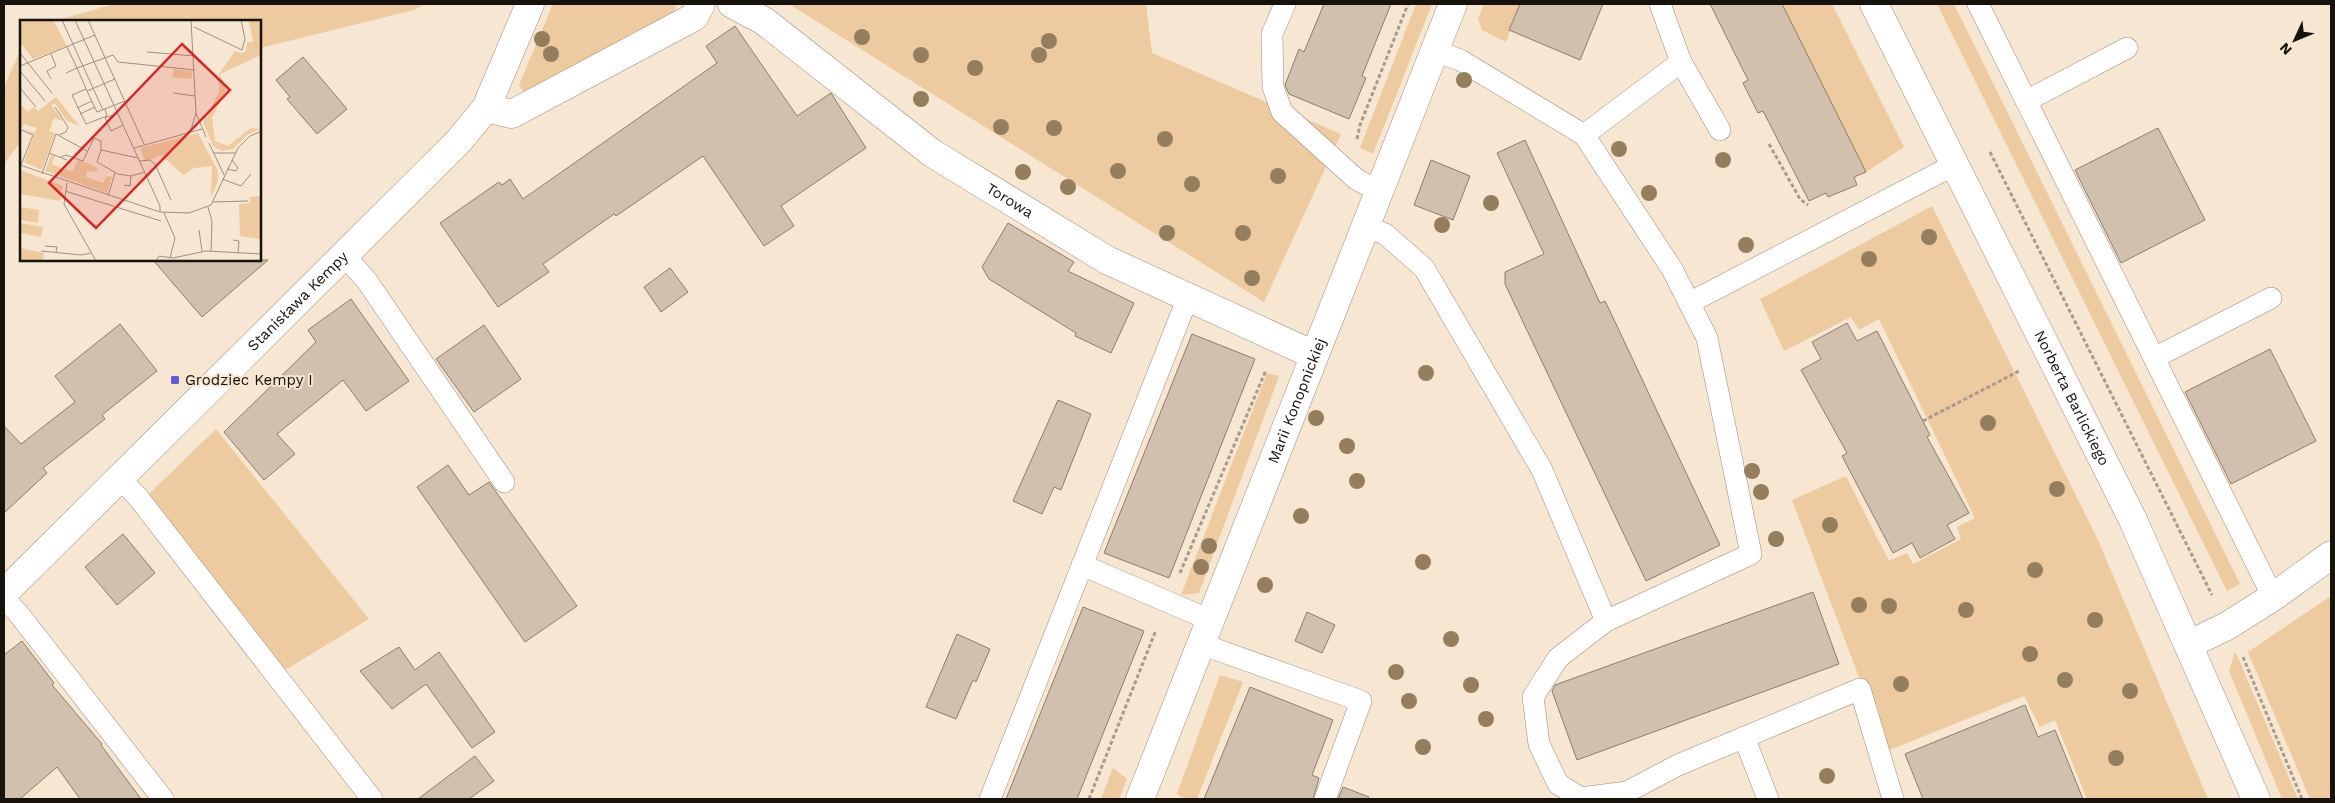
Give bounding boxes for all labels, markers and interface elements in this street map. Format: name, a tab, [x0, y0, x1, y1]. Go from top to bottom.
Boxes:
north arrow	[2270, 15, 2320, 65]
inset map	[20, 20, 261, 261]
text: N	[2276, 40, 2295, 58]
street label: Torowa	[983, 179, 1037, 222]
street label: Stanisława Kempy	[244, 247, 352, 355]
street label: Norberta Barlickiego	[2030, 328, 2113, 469]
street label: Marii Konopnickiej	[1264, 335, 1330, 466]
place label: Grodziec Kempy I	[185, 371, 313, 389]
marker: Grodziec Kempy I	[169, 374, 181, 386]

